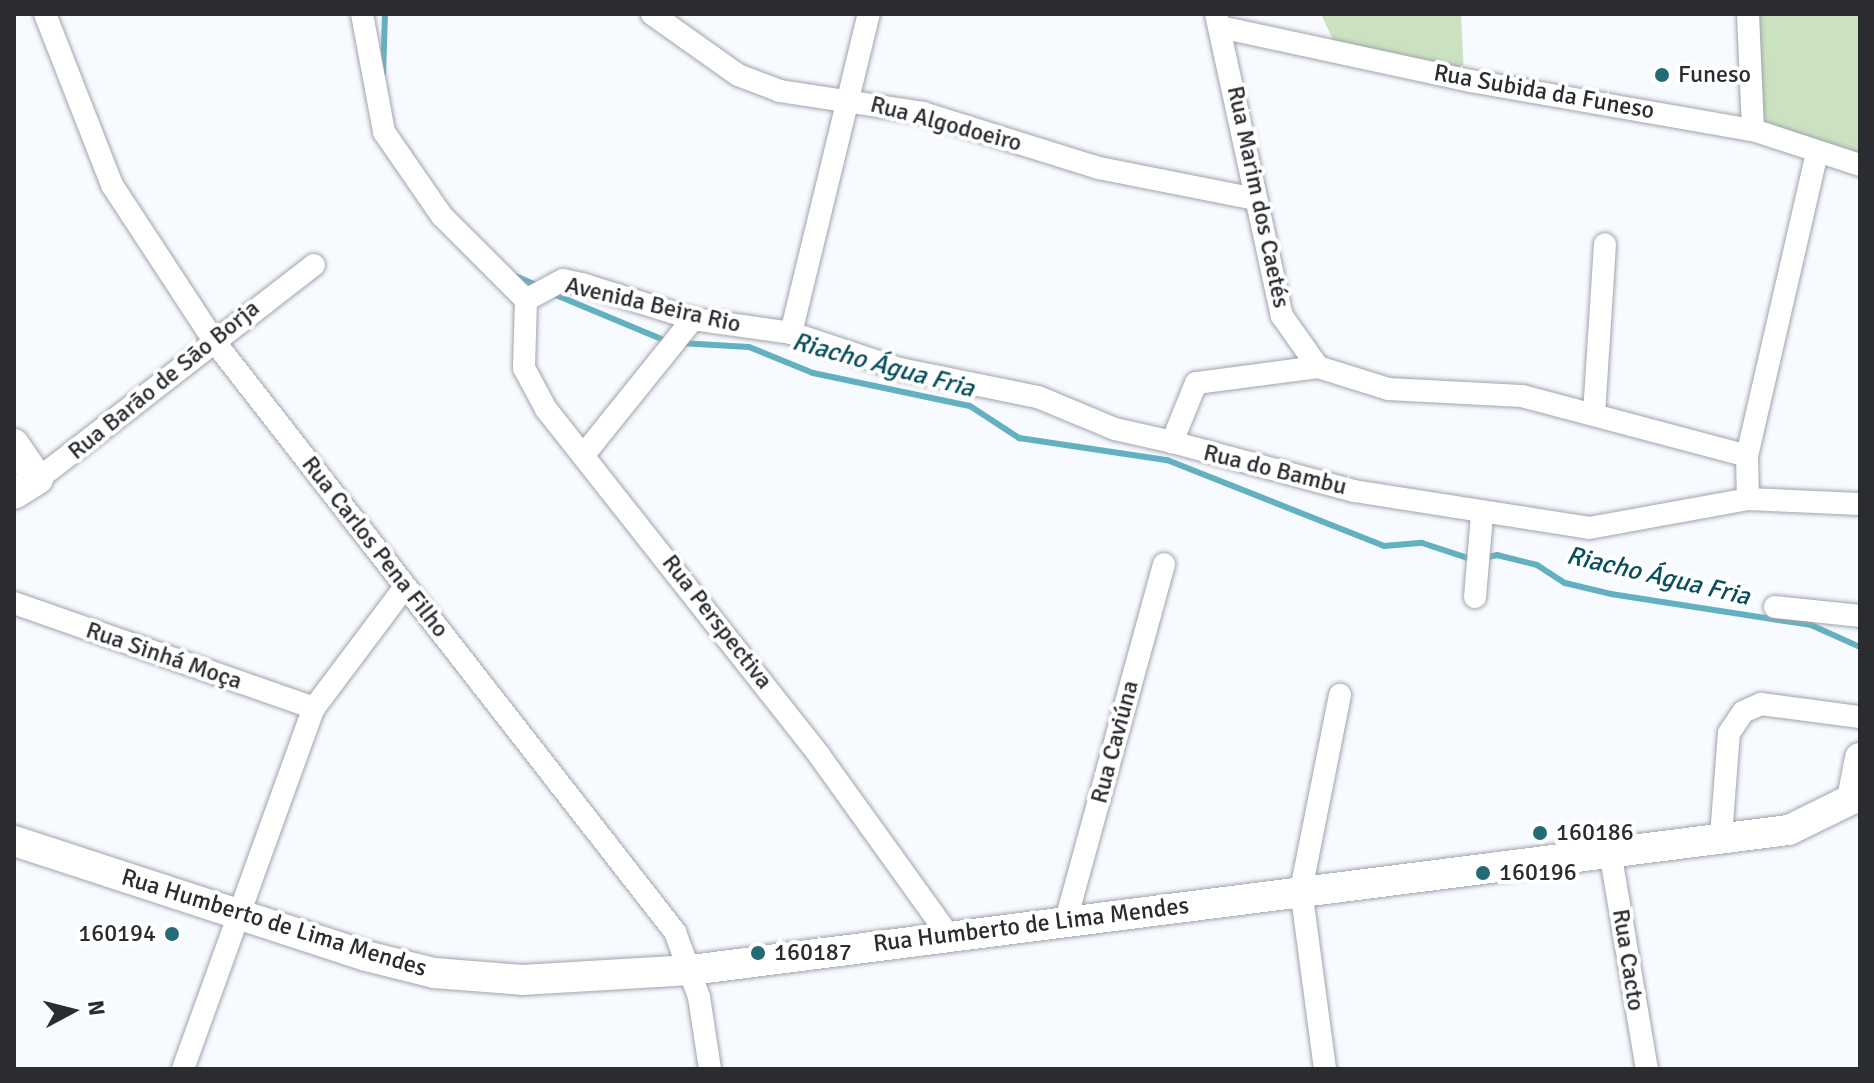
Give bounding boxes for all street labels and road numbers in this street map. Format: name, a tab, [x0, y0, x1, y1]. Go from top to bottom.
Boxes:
street label: Rua Subida da Funeso	[1431, 58, 1657, 126]
street label: Rua Marim dos Caetés	[1220, 83, 1296, 311]
street label: Rua Algodoeiro	[867, 90, 1025, 158]
street label: Avenida Beira Rio	[562, 271, 744, 339]
street label: Rua Barão de São Borja	[62, 294, 266, 466]
street label: Rua do Bambu	[1200, 438, 1350, 502]
street label: Rua Carlos Pena Filho	[295, 451, 455, 643]
street label: Rua Perspectiva	[656, 549, 778, 695]
street label: Rua Sinhá Moça	[82, 616, 246, 696]
street label: Rua Caviúna	[1085, 677, 1145, 807]
street label: Rua Humberto de Lima Mendes	[118, 863, 430, 983]
street label: Rua Humberto de Lima Mendes	[872, 891, 1190, 959]
street label: Rua Cacto	[1606, 907, 1650, 1013]

